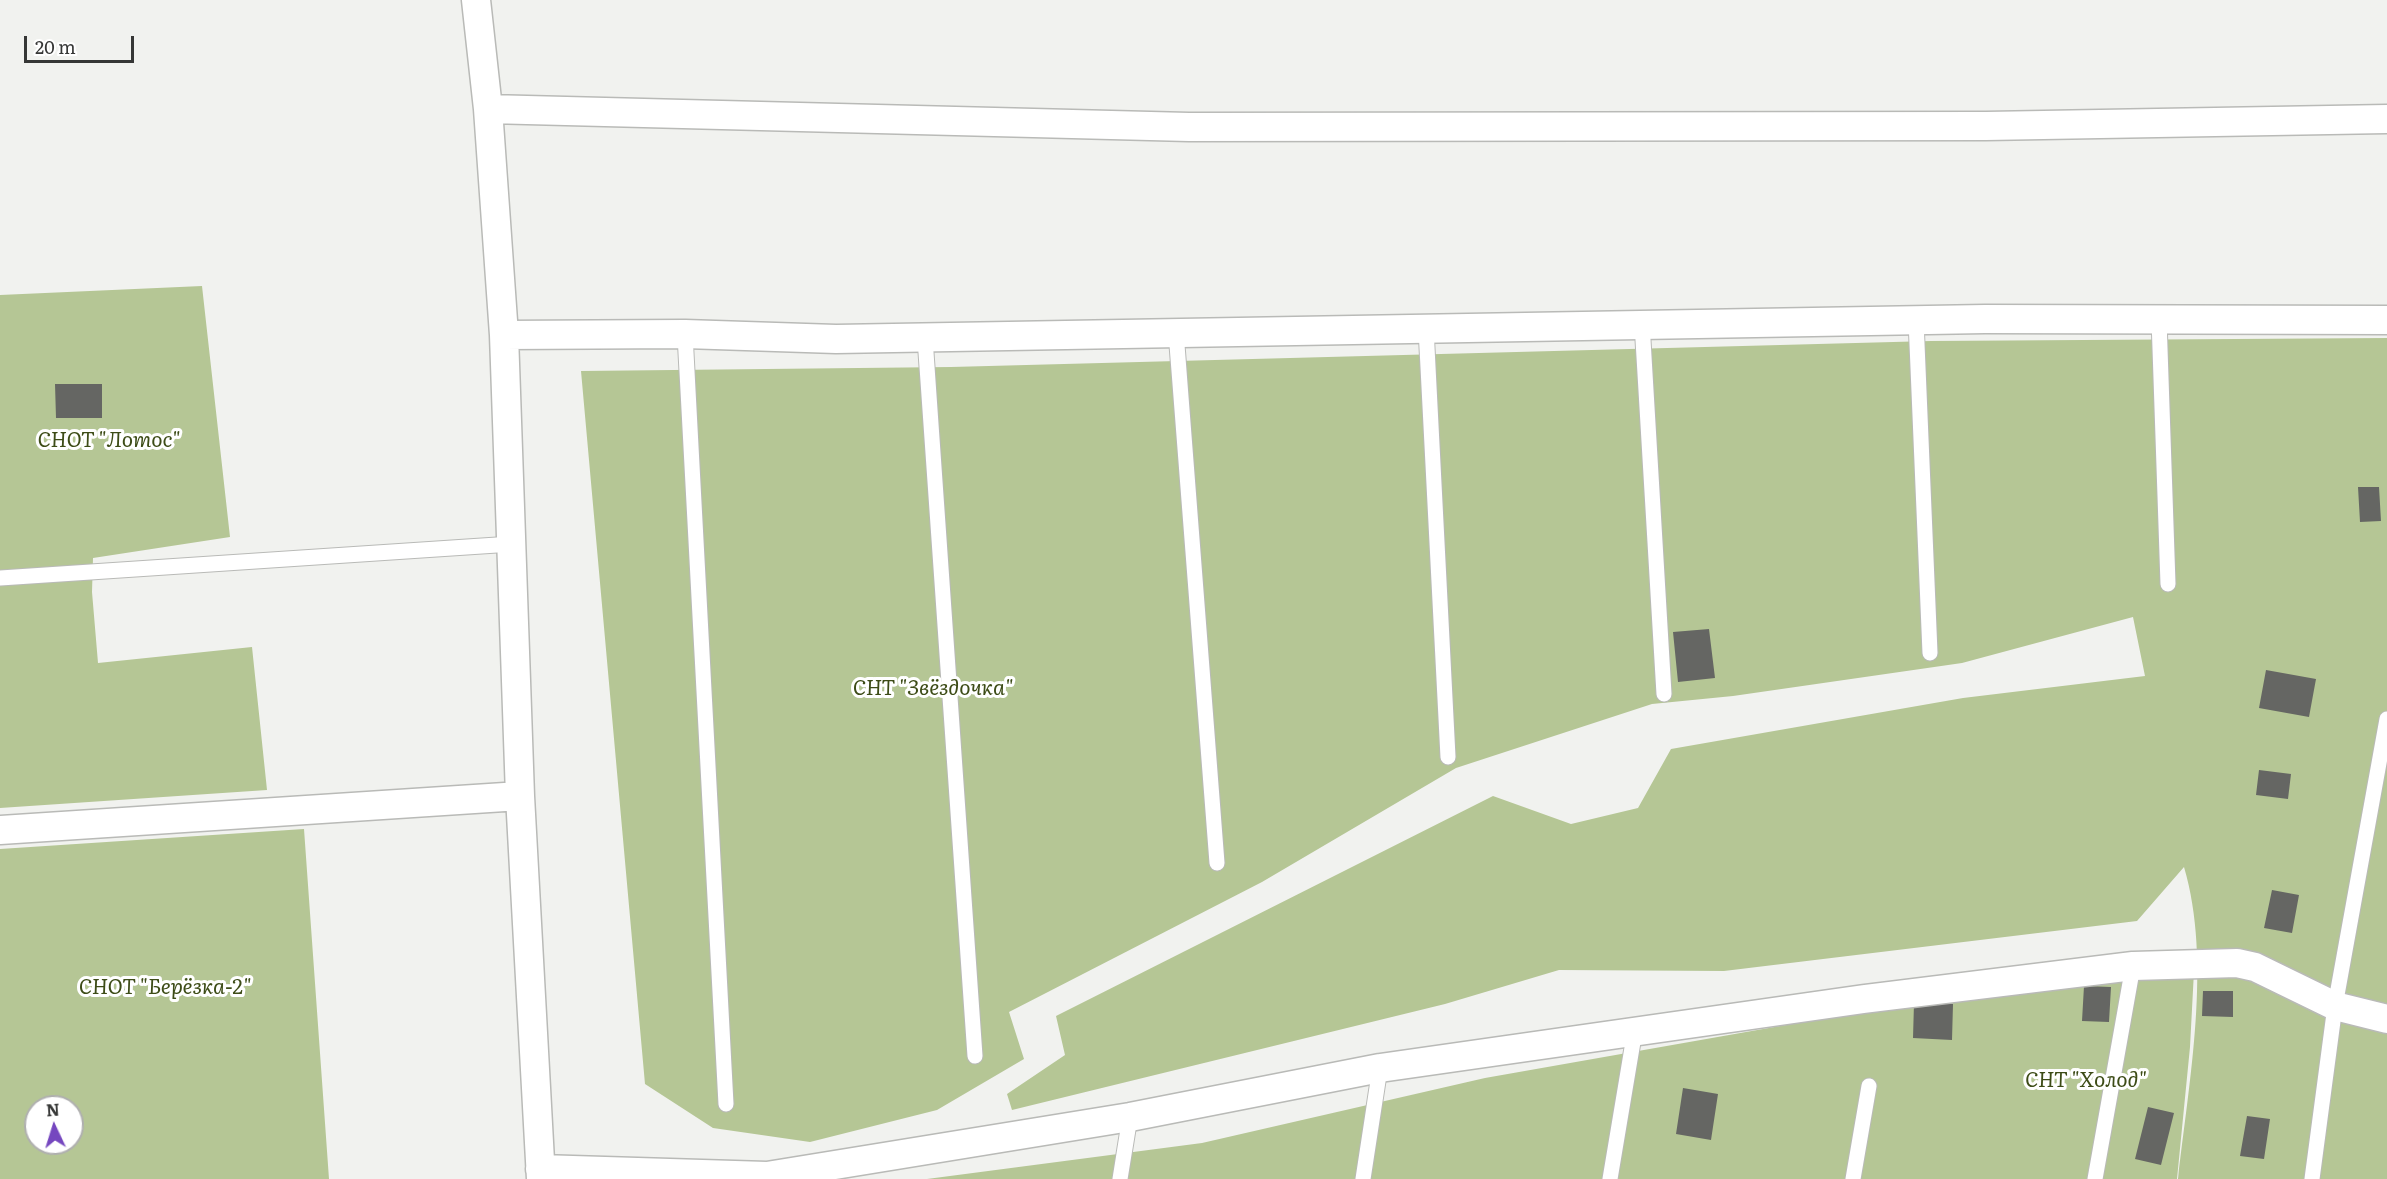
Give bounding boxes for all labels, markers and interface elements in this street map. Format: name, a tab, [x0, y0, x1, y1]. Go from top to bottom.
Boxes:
scale bar	[27, 24, 136, 62]
text: 20 m	[35, 33, 76, 60]
park label: СНОТ "Лотос"	[37, 428, 181, 454]
park label: СНТ "Звёздочка"	[853, 676, 1013, 702]
park label: СНОТ "Берёзка-2"	[79, 975, 251, 1001]
park label: СНТ "Холод"	[2025, 1068, 2147, 1094]
north arrow	[24, 1095, 84, 1155]
text: N	[45, 1097, 60, 1121]

